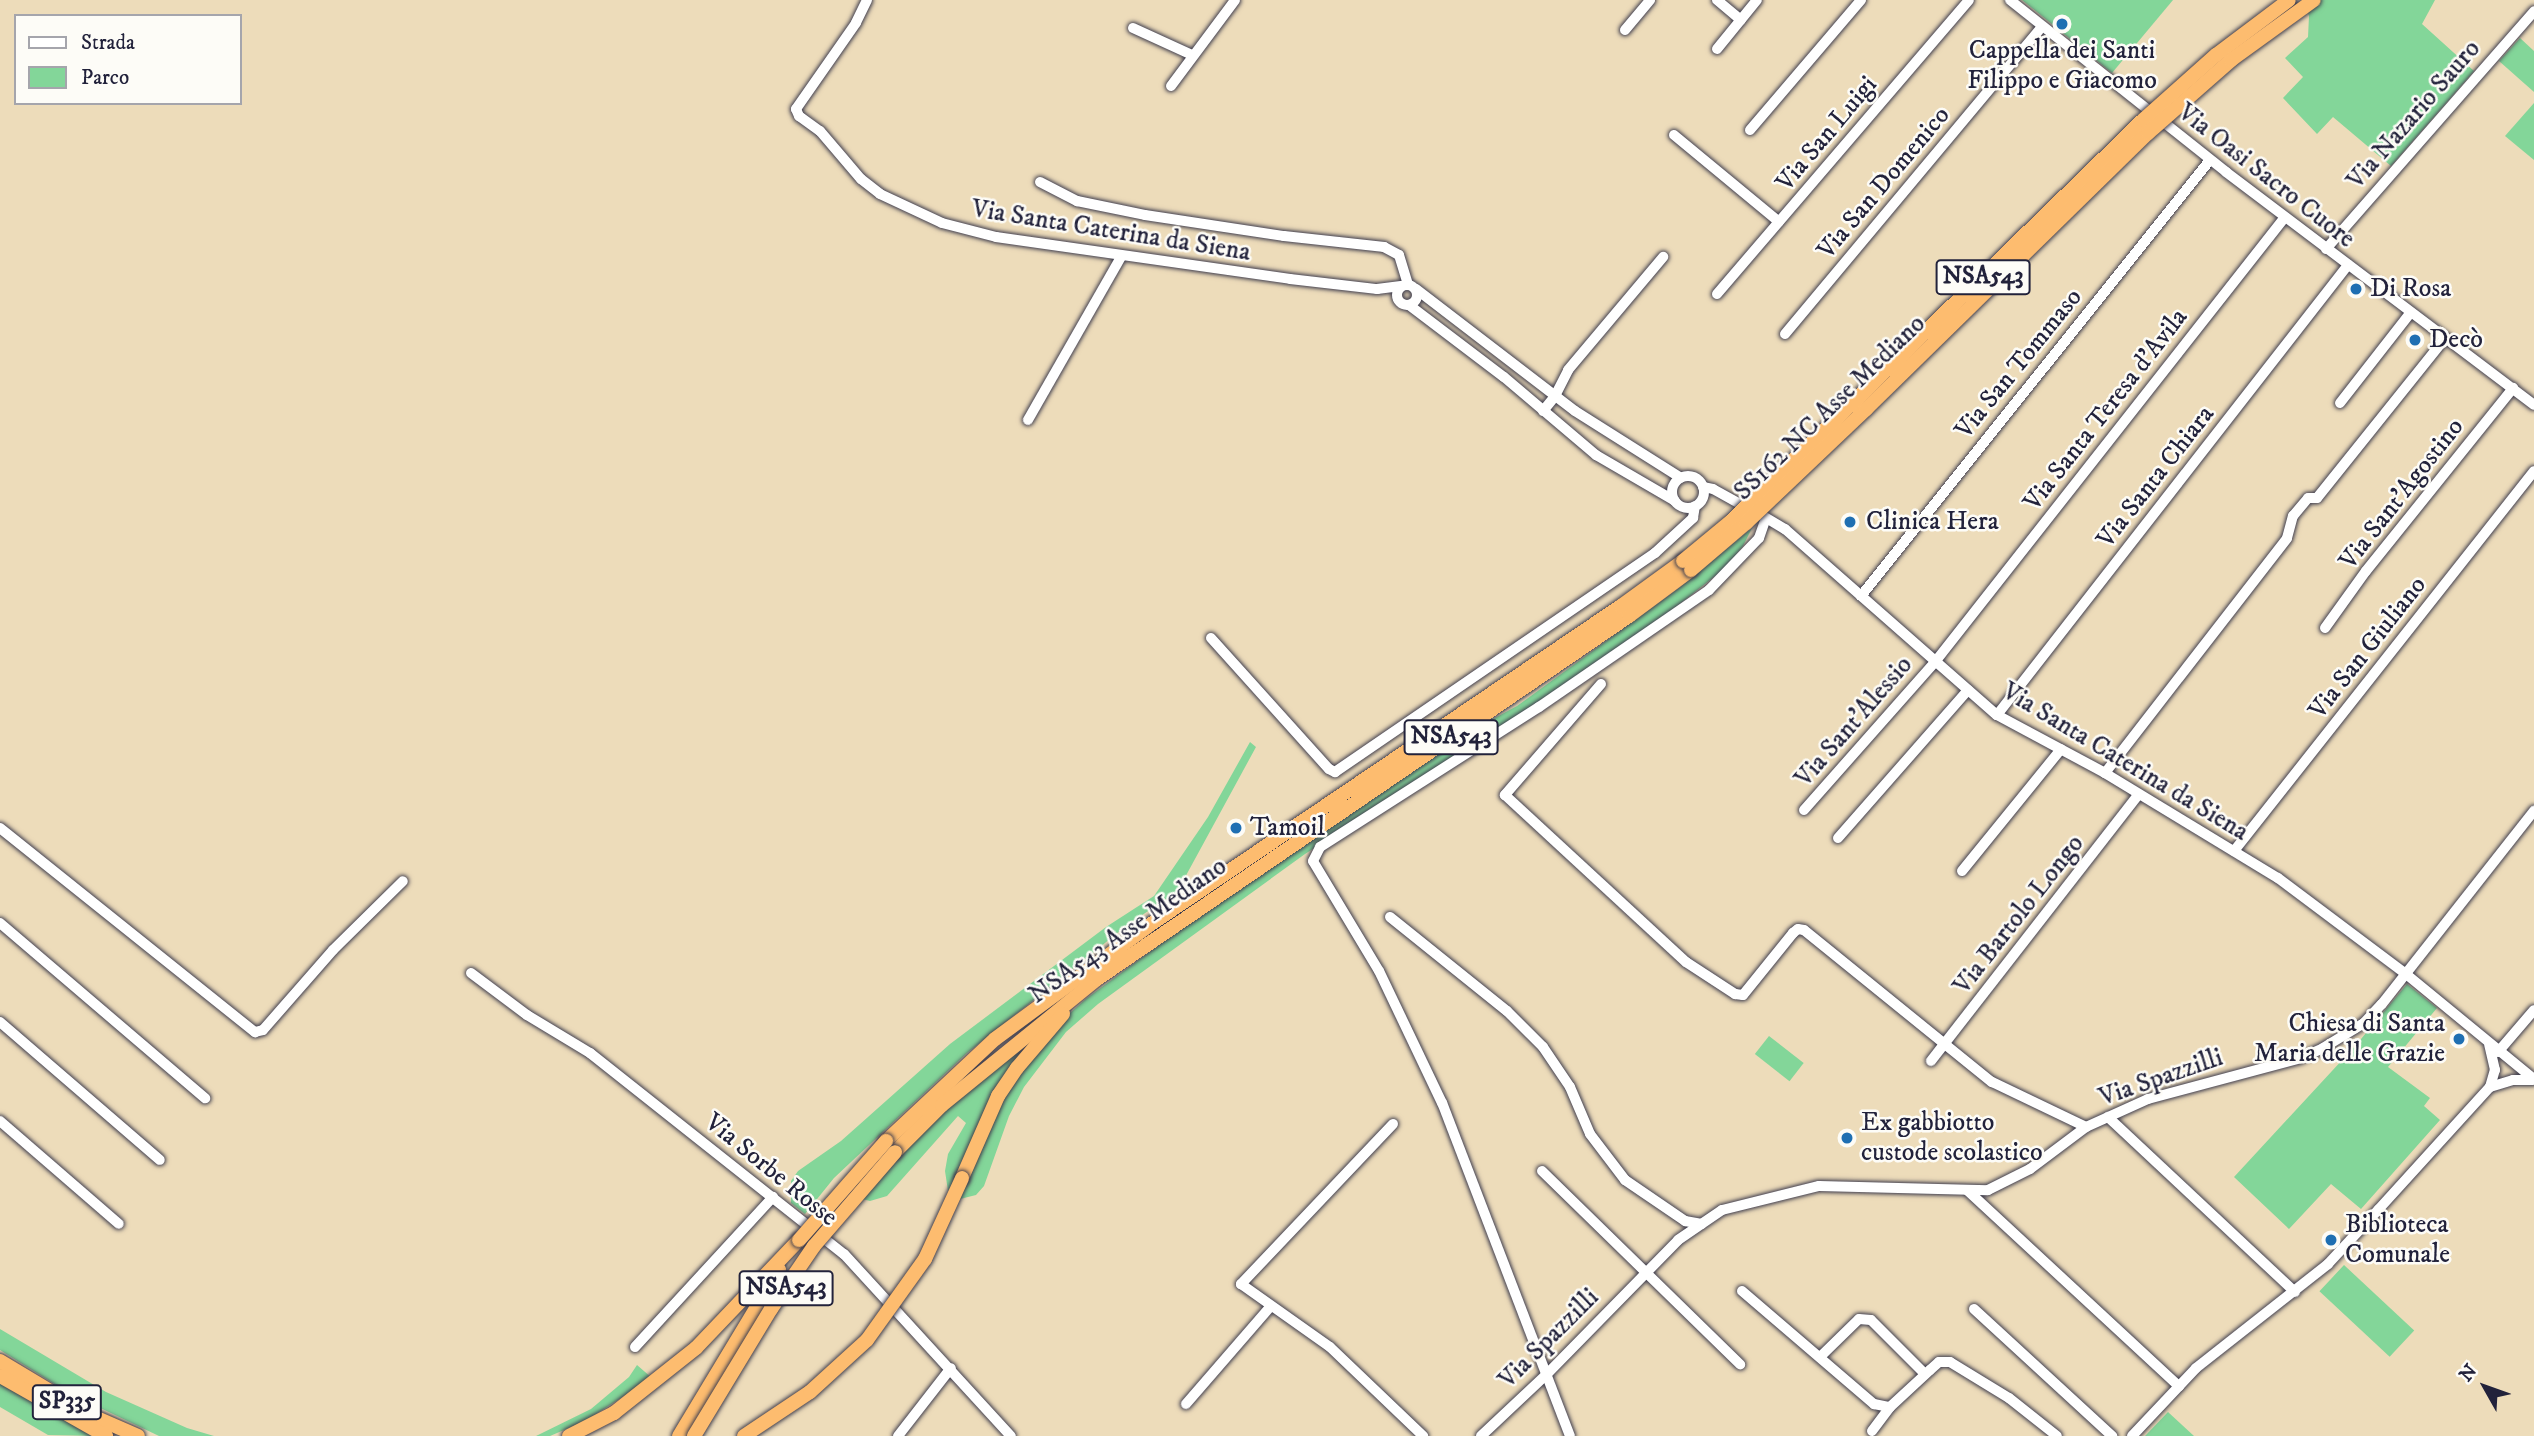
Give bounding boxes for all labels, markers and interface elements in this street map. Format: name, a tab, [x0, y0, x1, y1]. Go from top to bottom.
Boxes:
legend	[14, 14, 242, 105]
marker: Cappella dei Santi Filippo e Giacomo	[2054, 16, 2070, 32]
text: Strada	[81, 30, 135, 56]
street label: Via Nazario Sauro	[2341, 34, 2487, 196]
place label: Cappella dei Santi Filippo e Giacomo	[1967, 35, 2157, 96]
text: Parco	[81, 65, 129, 91]
street label: Via San Luigi	[1770, 70, 1884, 198]
street label: Via Oasi Sacro Cuore	[2171, 97, 2361, 255]
street label: Via San Domenico	[1811, 100, 1957, 266]
street label: Via Santa Caterina da Siena	[969, 194, 1253, 268]
road number: NSA543	[1934, 256, 2032, 298]
place label: Di Rosa	[2370, 273, 2451, 305]
marker: Di Rosa	[2348, 281, 2364, 297]
street label: Via San Tommaso	[1949, 283, 2089, 445]
street label: Via Santa Teresa d'Avila	[2017, 303, 2195, 517]
street label: SS162 NC Asse Mediano	[1728, 309, 1932, 507]
place label: Decò	[2429, 324, 2483, 356]
marker: Decò	[2407, 332, 2423, 348]
street label: Via Santa Chiara	[2091, 400, 2221, 554]
street label: Via Sant'Agostino	[2333, 412, 2471, 576]
place label: Clinica Hera	[1866, 506, 1999, 538]
marker: Clinica Hera	[1840, 512, 1860, 532]
street label: Via San Giuliano	[2303, 570, 2433, 726]
street label: Via Sant'Alessio	[1789, 650, 1919, 794]
street label: Via Santa Caterina da Siena	[1996, 676, 2254, 848]
road number: NSA543	[1402, 716, 1500, 758]
place label: Tamoil	[1250, 812, 1325, 844]
marker: Tamoil	[1228, 820, 1244, 836]
street label: Via Bartolo Longo	[1947, 829, 2091, 1001]
street label: NSA543 Asse Mediano	[1023, 851, 1233, 1011]
place label: Chiesa di Santa Maria delle Grazie	[2254, 1008, 2445, 1070]
marker: Chiesa di Santa Maria delle Grazie	[2451, 1031, 2467, 1047]
street label: Via Spazzilli	[2095, 1042, 2227, 1114]
street label: Via Sorbe Rosse	[698, 1107, 844, 1233]
place label: Ex gabbiotto custode scolastico	[1861, 1107, 2043, 1168]
marker: Ex gabbiotto custode scolastico	[1839, 1130, 1855, 1146]
place label: Biblioteca Comunale	[2345, 1209, 2450, 1270]
marker: Biblioteca Comunale	[2323, 1232, 2339, 1248]
road number: NSA543	[737, 1268, 835, 1308]
street label: Via Spazzilli	[1492, 1282, 1606, 1396]
north arrow	[2450, 1352, 2520, 1422]
text: N	[2455, 1360, 2482, 1387]
road number: SP335	[30, 1382, 104, 1422]

